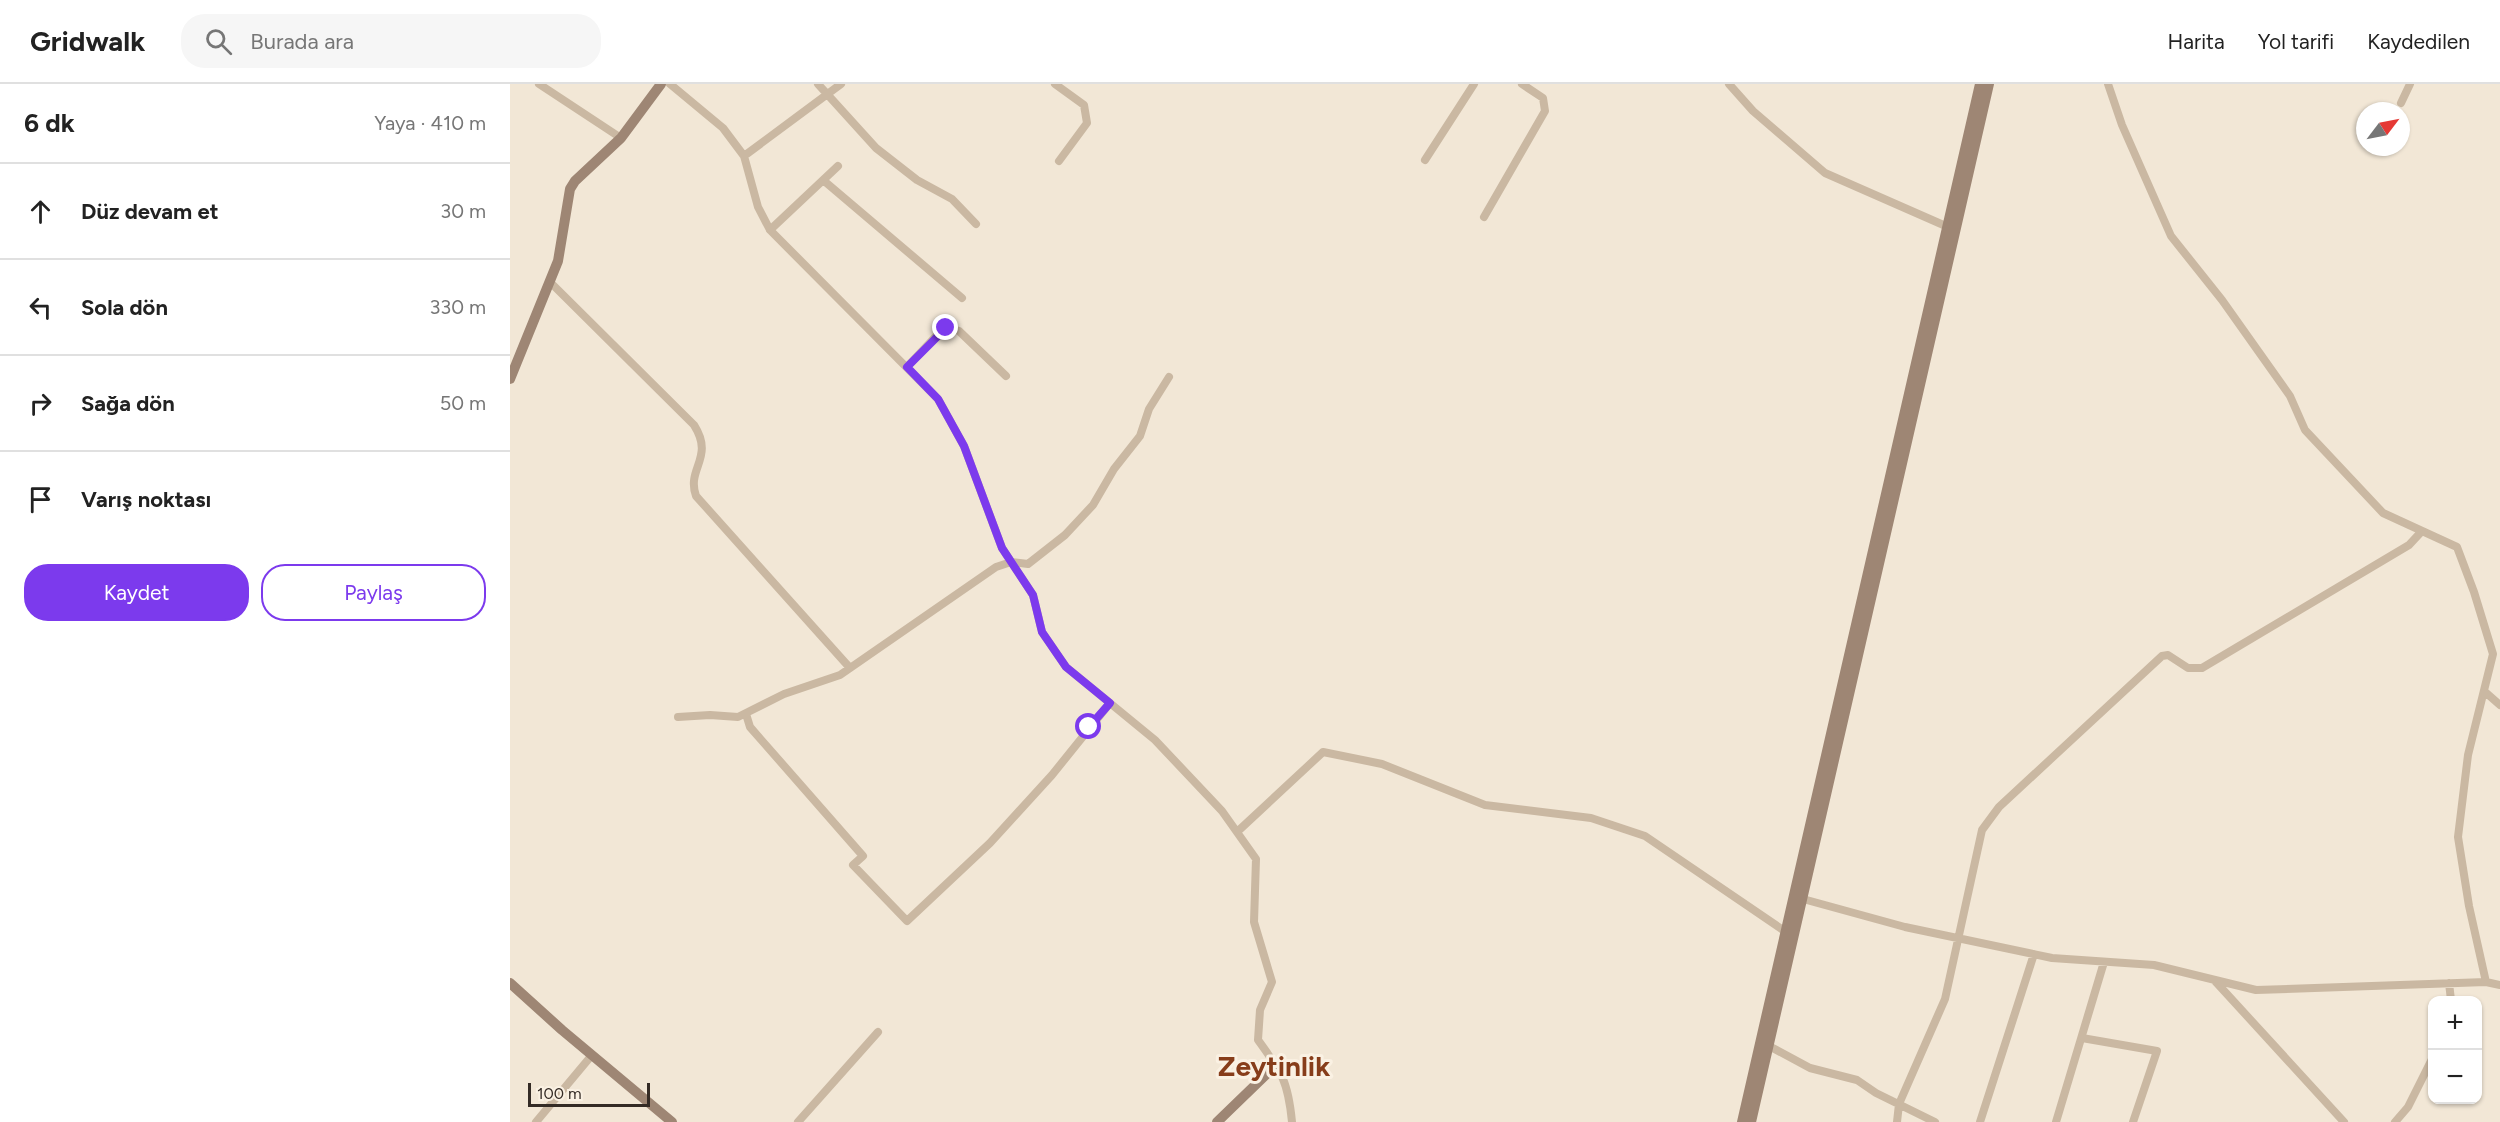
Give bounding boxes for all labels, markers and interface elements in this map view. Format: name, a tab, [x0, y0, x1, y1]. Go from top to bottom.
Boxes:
search box	[181, 14, 601, 68]
text: Gridwalk	[30, 24, 145, 58]
icon: search	[202, 25, 235, 58]
text: Burada ara	[250, 28, 354, 55]
text: Harita	[2168, 29, 2225, 54]
text: Yol tarifi	[2258, 29, 2334, 54]
text: Kaydedilen	[2367, 29, 2470, 54]
north arrow	[2356, 102, 2410, 156]
text: 6 dk	[24, 107, 75, 139]
text: Yaya · 410 m	[374, 111, 486, 135]
icon: ahead	[24, 195, 57, 228]
text: Düz devam et	[81, 198, 218, 225]
text: 30 m	[440, 199, 486, 223]
icon: left	[24, 291, 57, 324]
text: Sola dön	[81, 294, 168, 321]
text: 330 m	[429, 295, 486, 319]
route end	[932, 314, 958, 340]
icon: right	[24, 387, 57, 420]
text: Sağa dön	[81, 390, 175, 417]
text: 50 m	[440, 391, 486, 415]
icon: arrive	[24, 483, 57, 516]
text: Varış noktası	[81, 486, 211, 513]
button: Kaydet	[24, 564, 249, 621]
button: Paylaş	[261, 564, 486, 621]
route start	[1075, 713, 1101, 739]
map controls	[2428, 996, 2482, 1104]
button: +	[2428, 996, 2482, 1050]
district label: Zeytinlik	[1218, 1049, 1330, 1083]
button: −	[2428, 1050, 2482, 1104]
scale bar	[528, 1080, 650, 1108]
text: 100 m	[537, 1084, 582, 1103]

